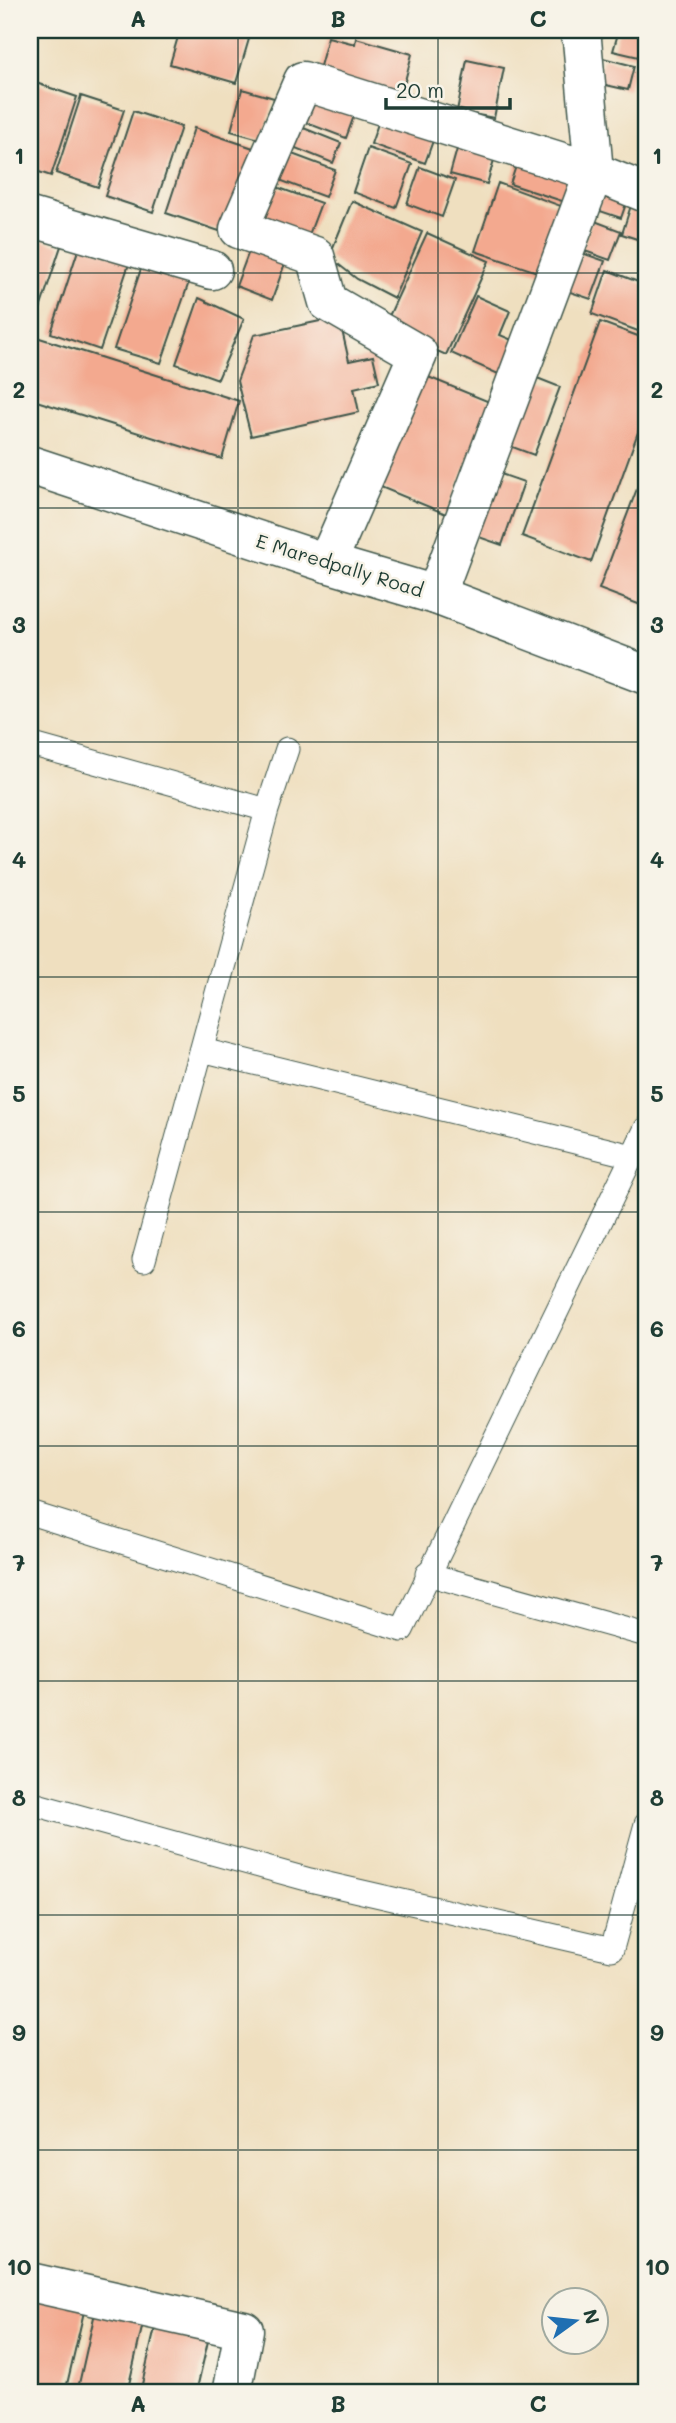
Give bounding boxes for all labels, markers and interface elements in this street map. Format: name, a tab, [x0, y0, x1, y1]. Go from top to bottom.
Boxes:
text: A	[130, 3, 146, 33]
text: B	[330, 3, 346, 33]
text: C	[529, 3, 547, 33]
scale bar	[386, 66, 510, 110]
text: 20 m	[396, 76, 444, 103]
text: 1	[14, 140, 24, 170]
text: 1	[652, 140, 662, 170]
text: 2	[13, 374, 25, 404]
text: 2	[651, 374, 663, 404]
street label: E Maredpally Road	[253, 528, 427, 602]
text: 3	[12, 609, 26, 639]
text: 3	[650, 609, 664, 639]
text: 4	[12, 844, 26, 874]
text: 4	[650, 844, 664, 874]
text: 5	[12, 1078, 26, 1108]
text: 5	[650, 1078, 664, 1108]
text: 6	[12, 1313, 26, 1343]
text: 6	[650, 1313, 664, 1343]
text: 7	[13, 1547, 26, 1577]
text: 7	[651, 1547, 664, 1577]
text: 8	[12, 1782, 26, 1812]
text: 8	[650, 1782, 664, 1812]
text: 9	[12, 2017, 26, 2047]
text: 9	[650, 2017, 664, 2047]
text: 10	[7, 2251, 32, 2281]
text: 10	[645, 2251, 670, 2281]
north arrow	[540, 2286, 610, 2356]
text: N	[578, 2306, 606, 2327]
text: A	[130, 2388, 146, 2418]
text: B	[330, 2388, 346, 2418]
text: C	[529, 2388, 547, 2418]

